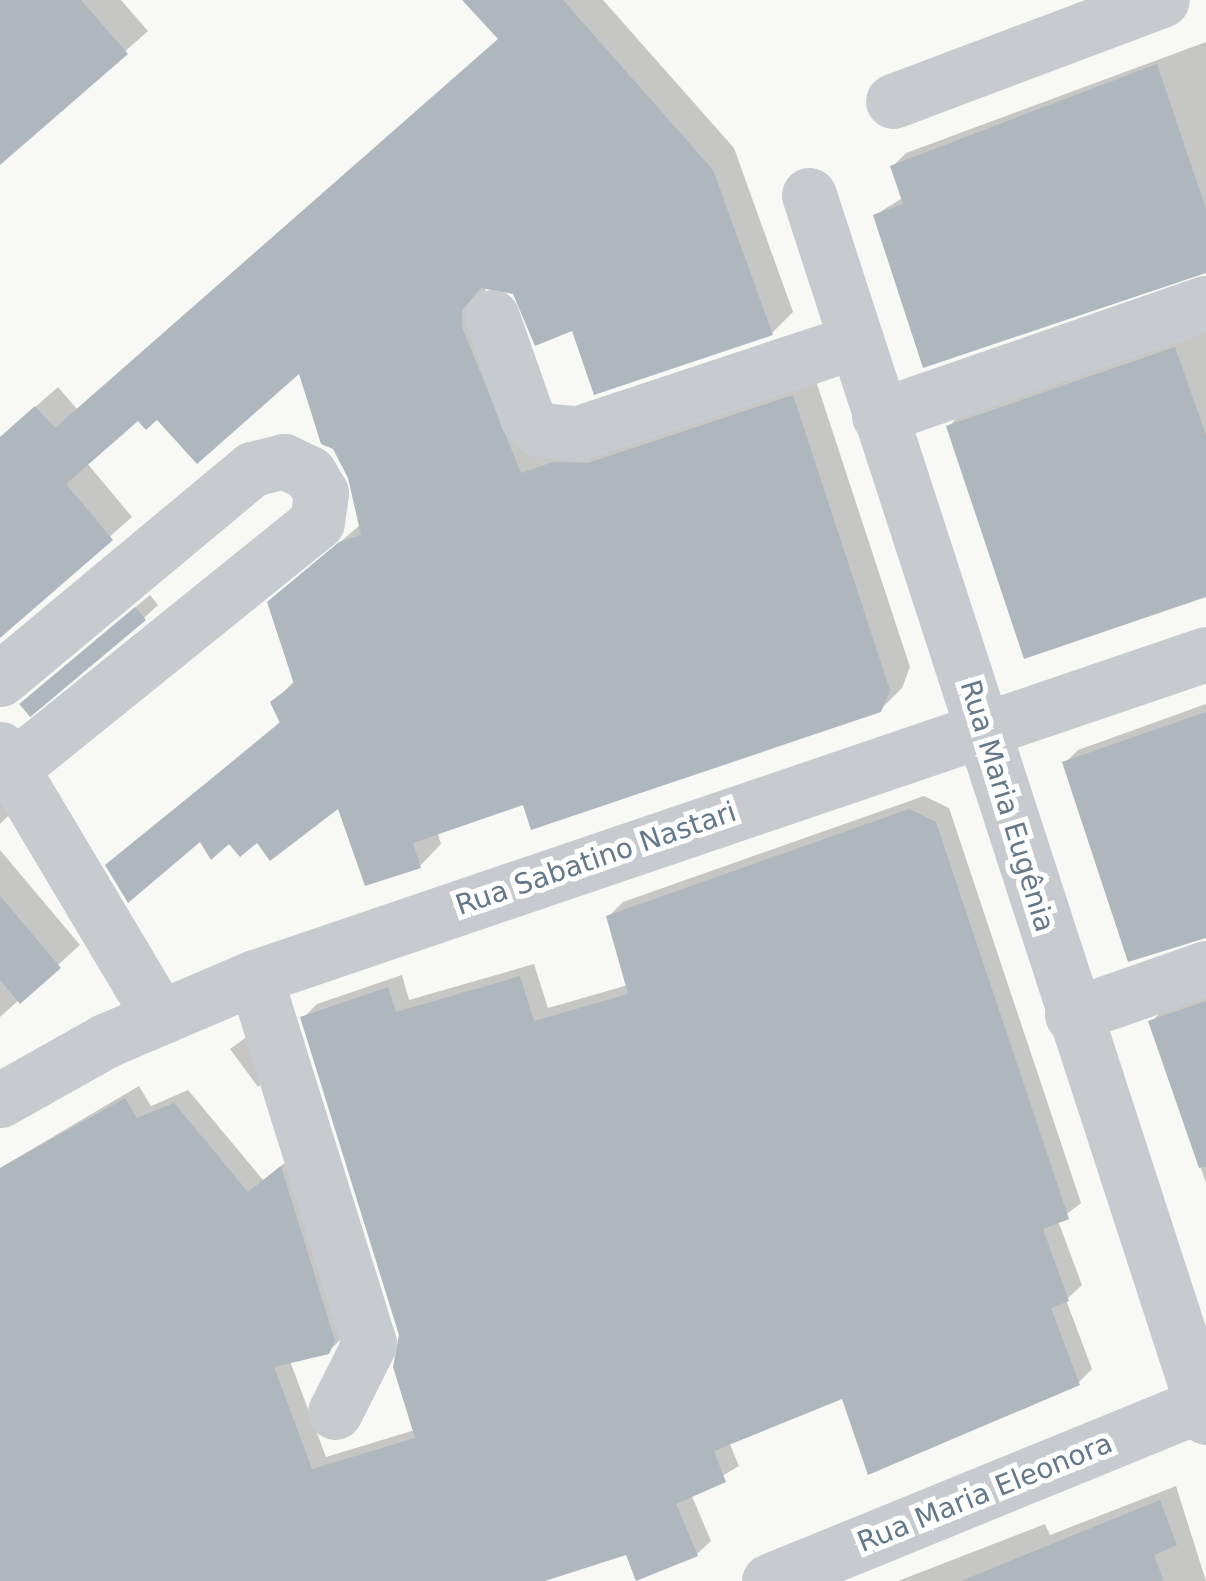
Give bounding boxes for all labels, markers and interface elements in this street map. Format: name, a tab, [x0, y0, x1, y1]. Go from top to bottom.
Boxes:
street label: Rua Maria Eugênia	[953, 676, 1061, 936]
street label: Rua Sabatino Nastari	[451, 795, 741, 923]
street label: Rua Maria Eleonora	[853, 1426, 1117, 1560]

